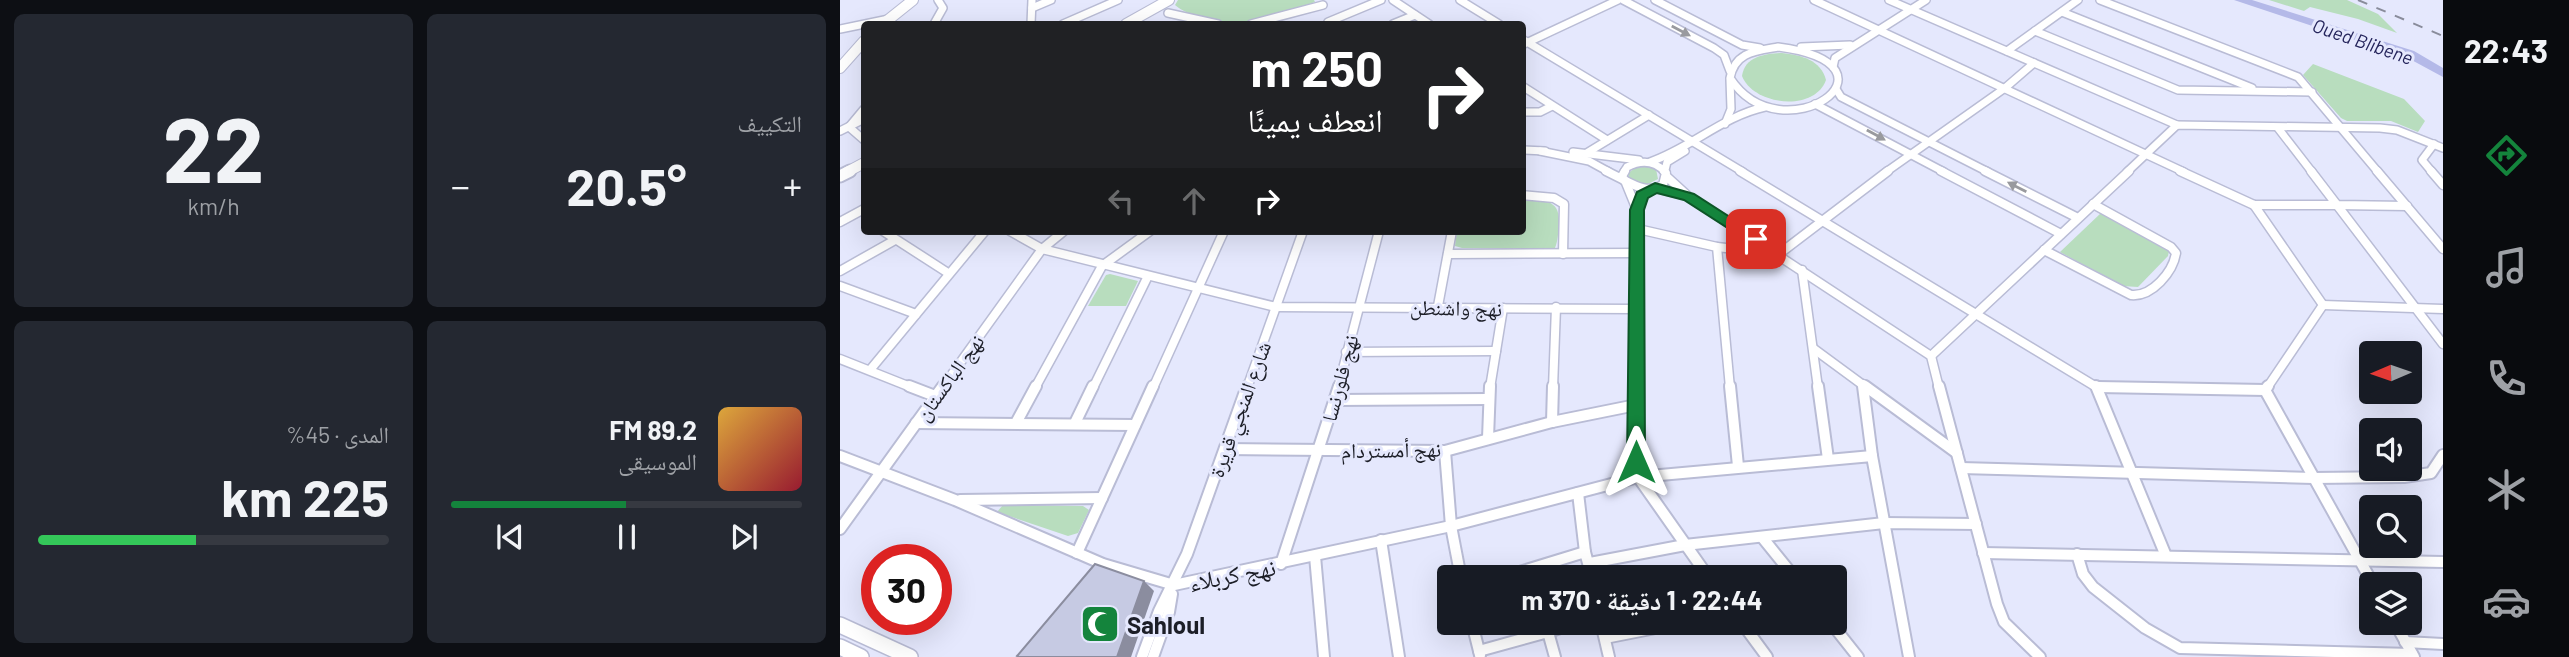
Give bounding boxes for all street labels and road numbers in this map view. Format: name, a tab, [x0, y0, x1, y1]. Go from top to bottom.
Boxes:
street label: نهج واشنطن	[1410, 294, 1502, 322]
street label: نهج الباكستان	[909, 329, 990, 426]
street label: نهج فلورنسا	[1315, 332, 1365, 425]
street label: شارع المنجي قريرة	[1203, 338, 1280, 482]
street label: نهج أمستردام	[1341, 436, 1441, 465]
street label: نهج كربلاء	[1186, 551, 1278, 599]

